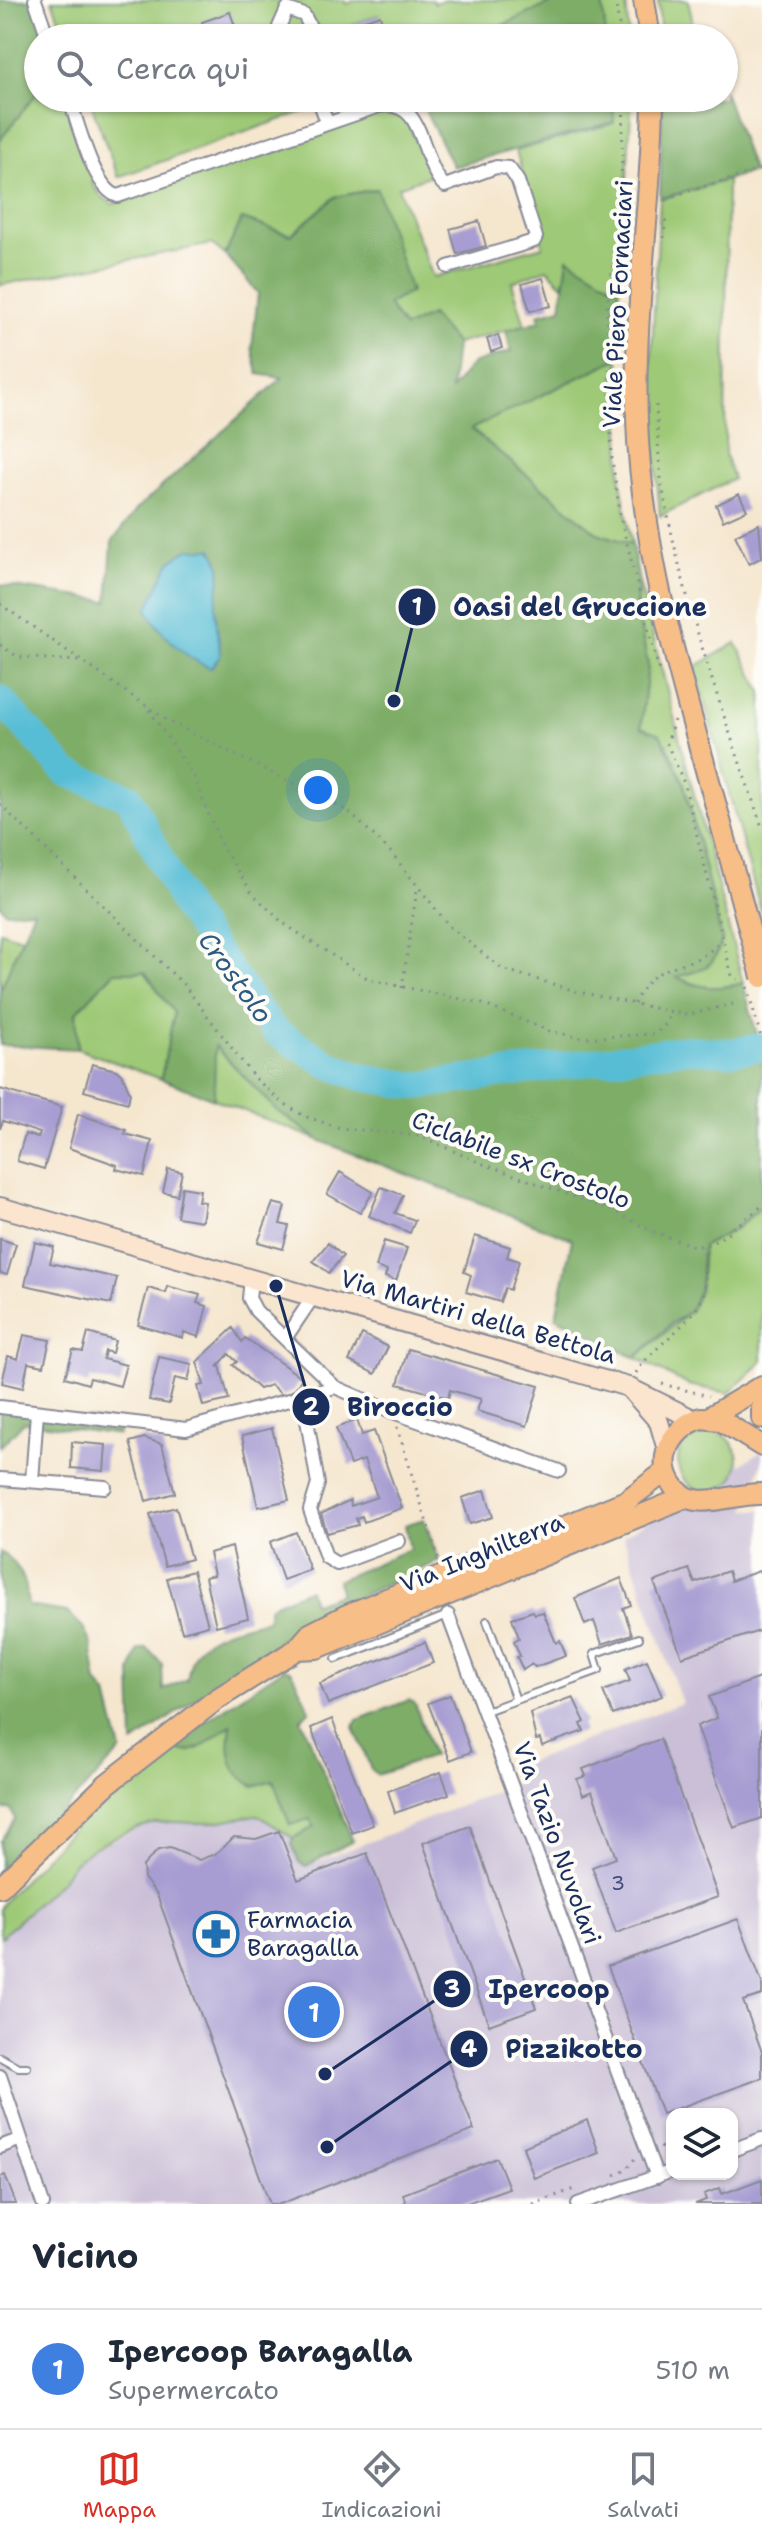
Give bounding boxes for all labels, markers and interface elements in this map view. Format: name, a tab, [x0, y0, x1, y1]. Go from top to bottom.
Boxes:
search box	[24, 24, 738, 112]
icon: search	[52, 46, 96, 90]
text: Cerca qui	[116, 48, 249, 89]
street label: Viale Piero Fornaciari	[596, 179, 640, 429]
callout: Oasi del Gruccione	[397, 582, 723, 632]
text: Oasi del Gruccione	[453, 589, 707, 624]
text: 1	[412, 591, 422, 623]
your location	[298, 770, 338, 810]
water label: Crostolo	[191, 924, 281, 1030]
street label: Ciclabile sx Crostolo	[407, 1104, 635, 1216]
street label: Via Martiri della Bettola	[337, 1262, 619, 1372]
callout: Biroccio	[291, 1382, 469, 1432]
text: Biroccio	[347, 1389, 453, 1424]
text: 2	[303, 1391, 320, 1423]
street label: Via Inghilterra	[395, 1506, 569, 1600]
street label: Via Tazio Nuvolari	[505, 1737, 609, 1949]
house number: 3	[611, 1870, 625, 1896]
place label: Farmacia Baragalla	[247, 1904, 359, 1964]
pharmacy icon: Farmacia Baragalla	[192, 1910, 240, 1958]
callout: Ipercoop	[432, 1964, 626, 2014]
text: Ipercoop	[488, 1971, 610, 2006]
text: 3	[444, 1973, 460, 2005]
pin: 1	[288, 1982, 340, 2042]
callout: Pizzikotto	[449, 2024, 659, 2074]
text: Pizzikotto	[505, 2031, 643, 2066]
text: 4	[461, 2033, 478, 2065]
map controls	[666, 2108, 738, 2180]
button: layers	[666, 2108, 738, 2180]
text: Vicino	[32, 2233, 139, 2279]
text: Ipercoop Baragalla	[108, 2331, 413, 2372]
text: 1	[52, 2352, 64, 2387]
text: 510 m	[656, 2352, 730, 2387]
text: Supermercato	[108, 2372, 279, 2407]
tab: Mappa	[83, 2447, 156, 2524]
tab: Indicazioni	[322, 2447, 442, 2524]
tab: Salvati	[607, 2447, 679, 2524]

